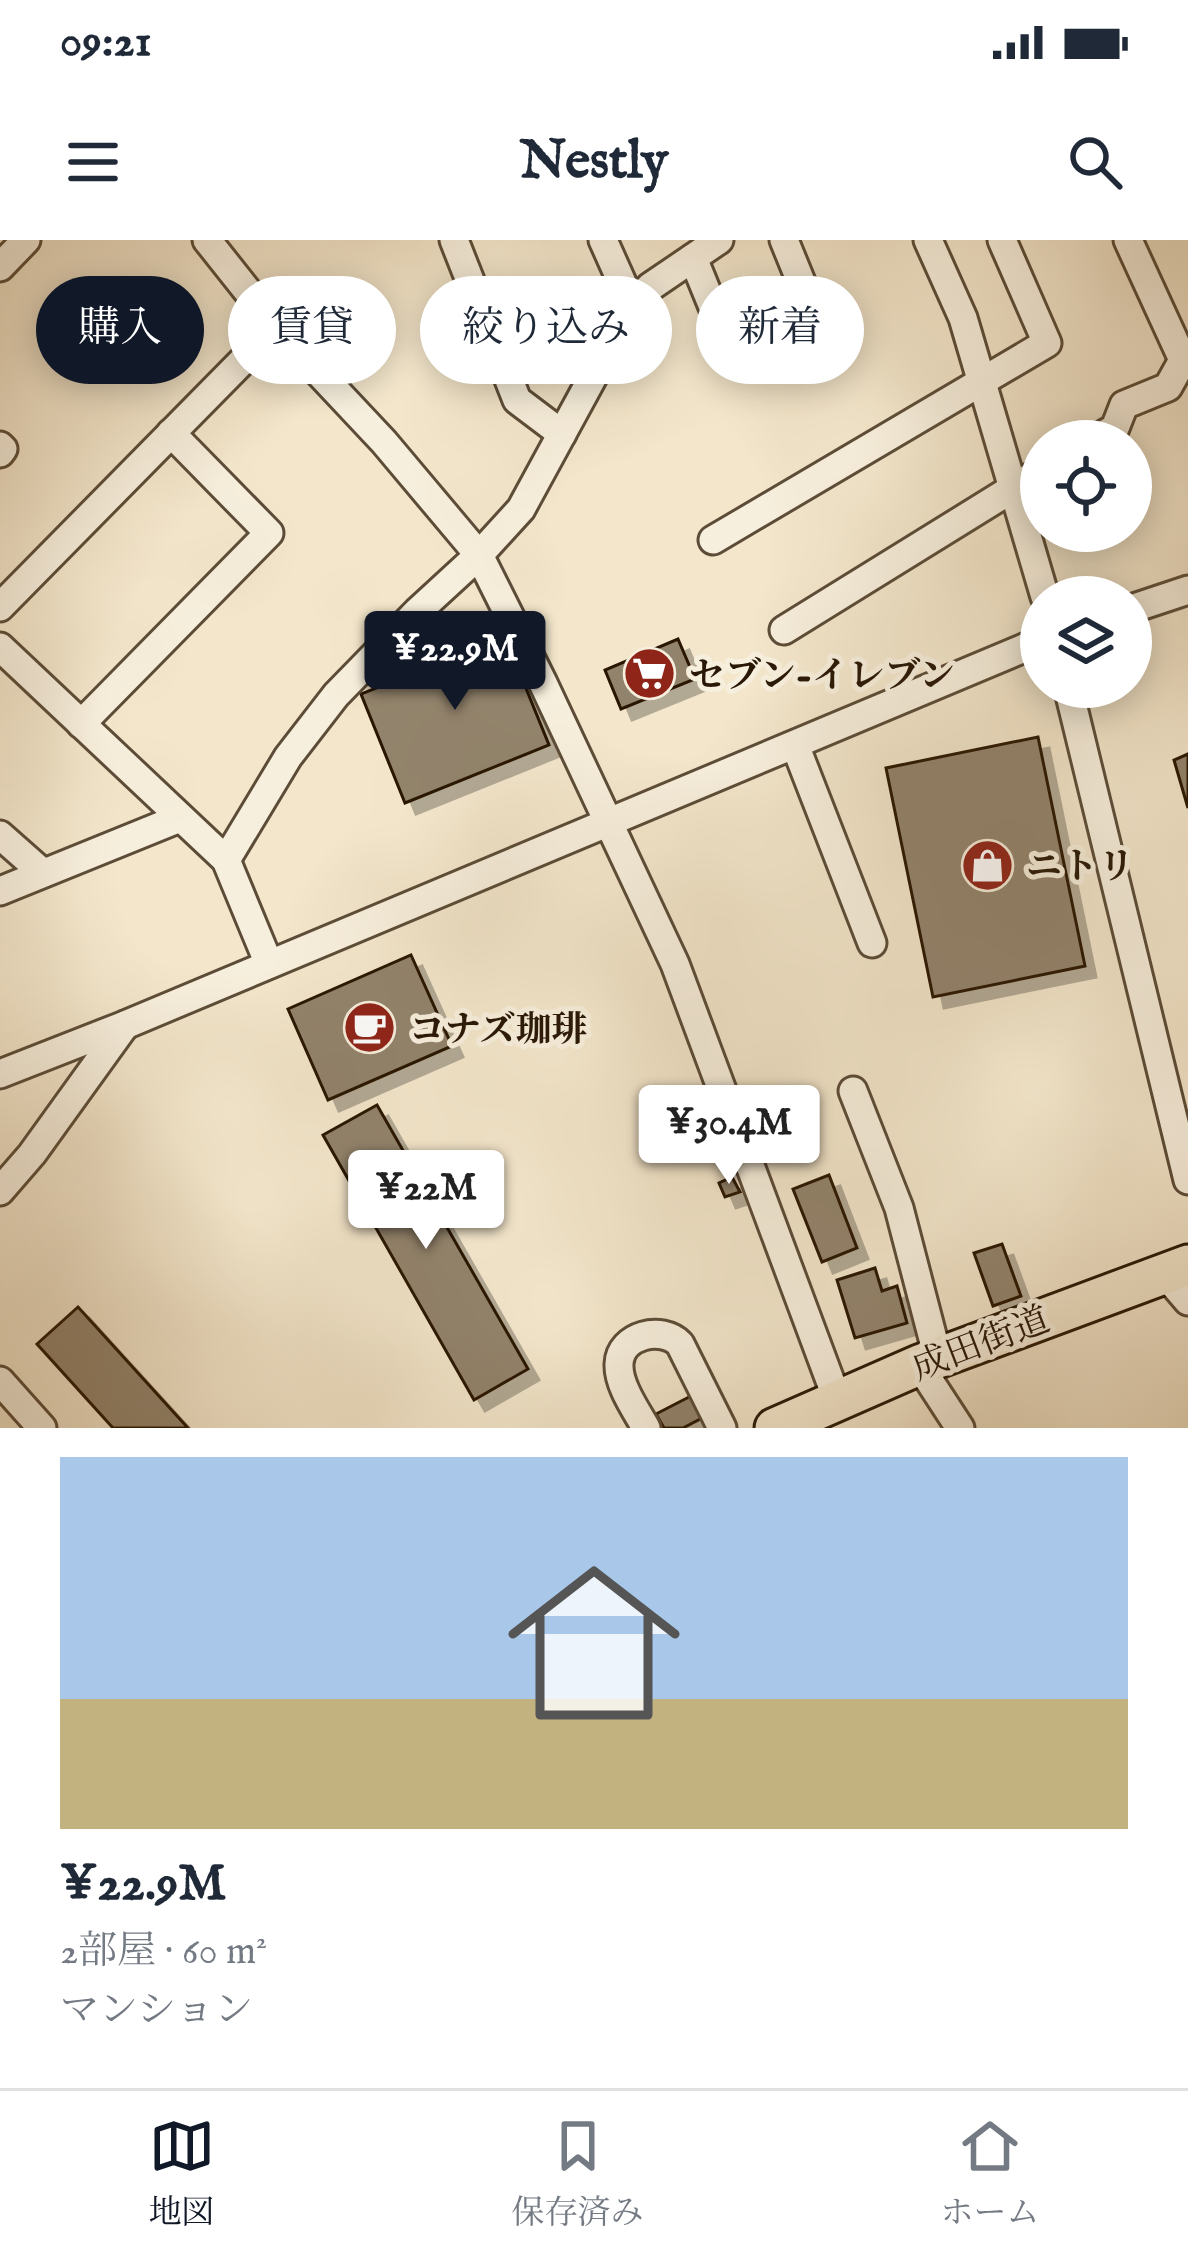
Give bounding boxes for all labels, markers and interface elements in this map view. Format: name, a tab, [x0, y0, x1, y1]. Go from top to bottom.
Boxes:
text: 09:21	[60, 14, 152, 71]
text: Nestly	[520, 128, 668, 197]
icon: menu	[60, 129, 126, 195]
icon: search	[1062, 129, 1128, 195]
chip: 購入	[36, 276, 204, 384]
chip: 賃貸	[228, 276, 396, 384]
chip: 絞り込み	[420, 276, 672, 384]
chip: 新着	[696, 276, 864, 384]
map controls	[1020, 420, 1152, 708]
button: locate	[1020, 420, 1152, 552]
button: layers	[1020, 576, 1152, 708]
pin: ¥22.9M	[357, 611, 553, 713]
text: ¥22.9M	[391, 625, 519, 674]
supermarket icon: セブン-イレブン	[622, 646, 678, 702]
place label: セブン-イレブン	[689, 654, 955, 700]
shop icon: ニトリ	[959, 837, 1015, 893]
place label: ニトリ	[1026, 845, 1134, 891]
cafe icon: コナズ珈琲	[342, 1000, 398, 1056]
place label: コナズ珈琲	[409, 1008, 588, 1054]
pin: ¥30.4M	[631, 1085, 827, 1187]
text: ¥30.4M	[666, 1099, 792, 1148]
pin: ¥22M	[355, 1150, 497, 1252]
text: ¥22M	[375, 1164, 477, 1213]
street label: 成田街道	[906, 1298, 1057, 1392]
icon: home	[486, 1535, 702, 1751]
text: ¥22.9M	[60, 1853, 226, 1918]
text: 2部屋 · 60 m²	[60, 1928, 267, 1977]
text: マンション	[60, 1987, 253, 2036]
tab: 地図	[149, 2113, 215, 2235]
tab: 保存済み	[512, 2113, 644, 2235]
tab: ホーム	[941, 2113, 1040, 2235]

